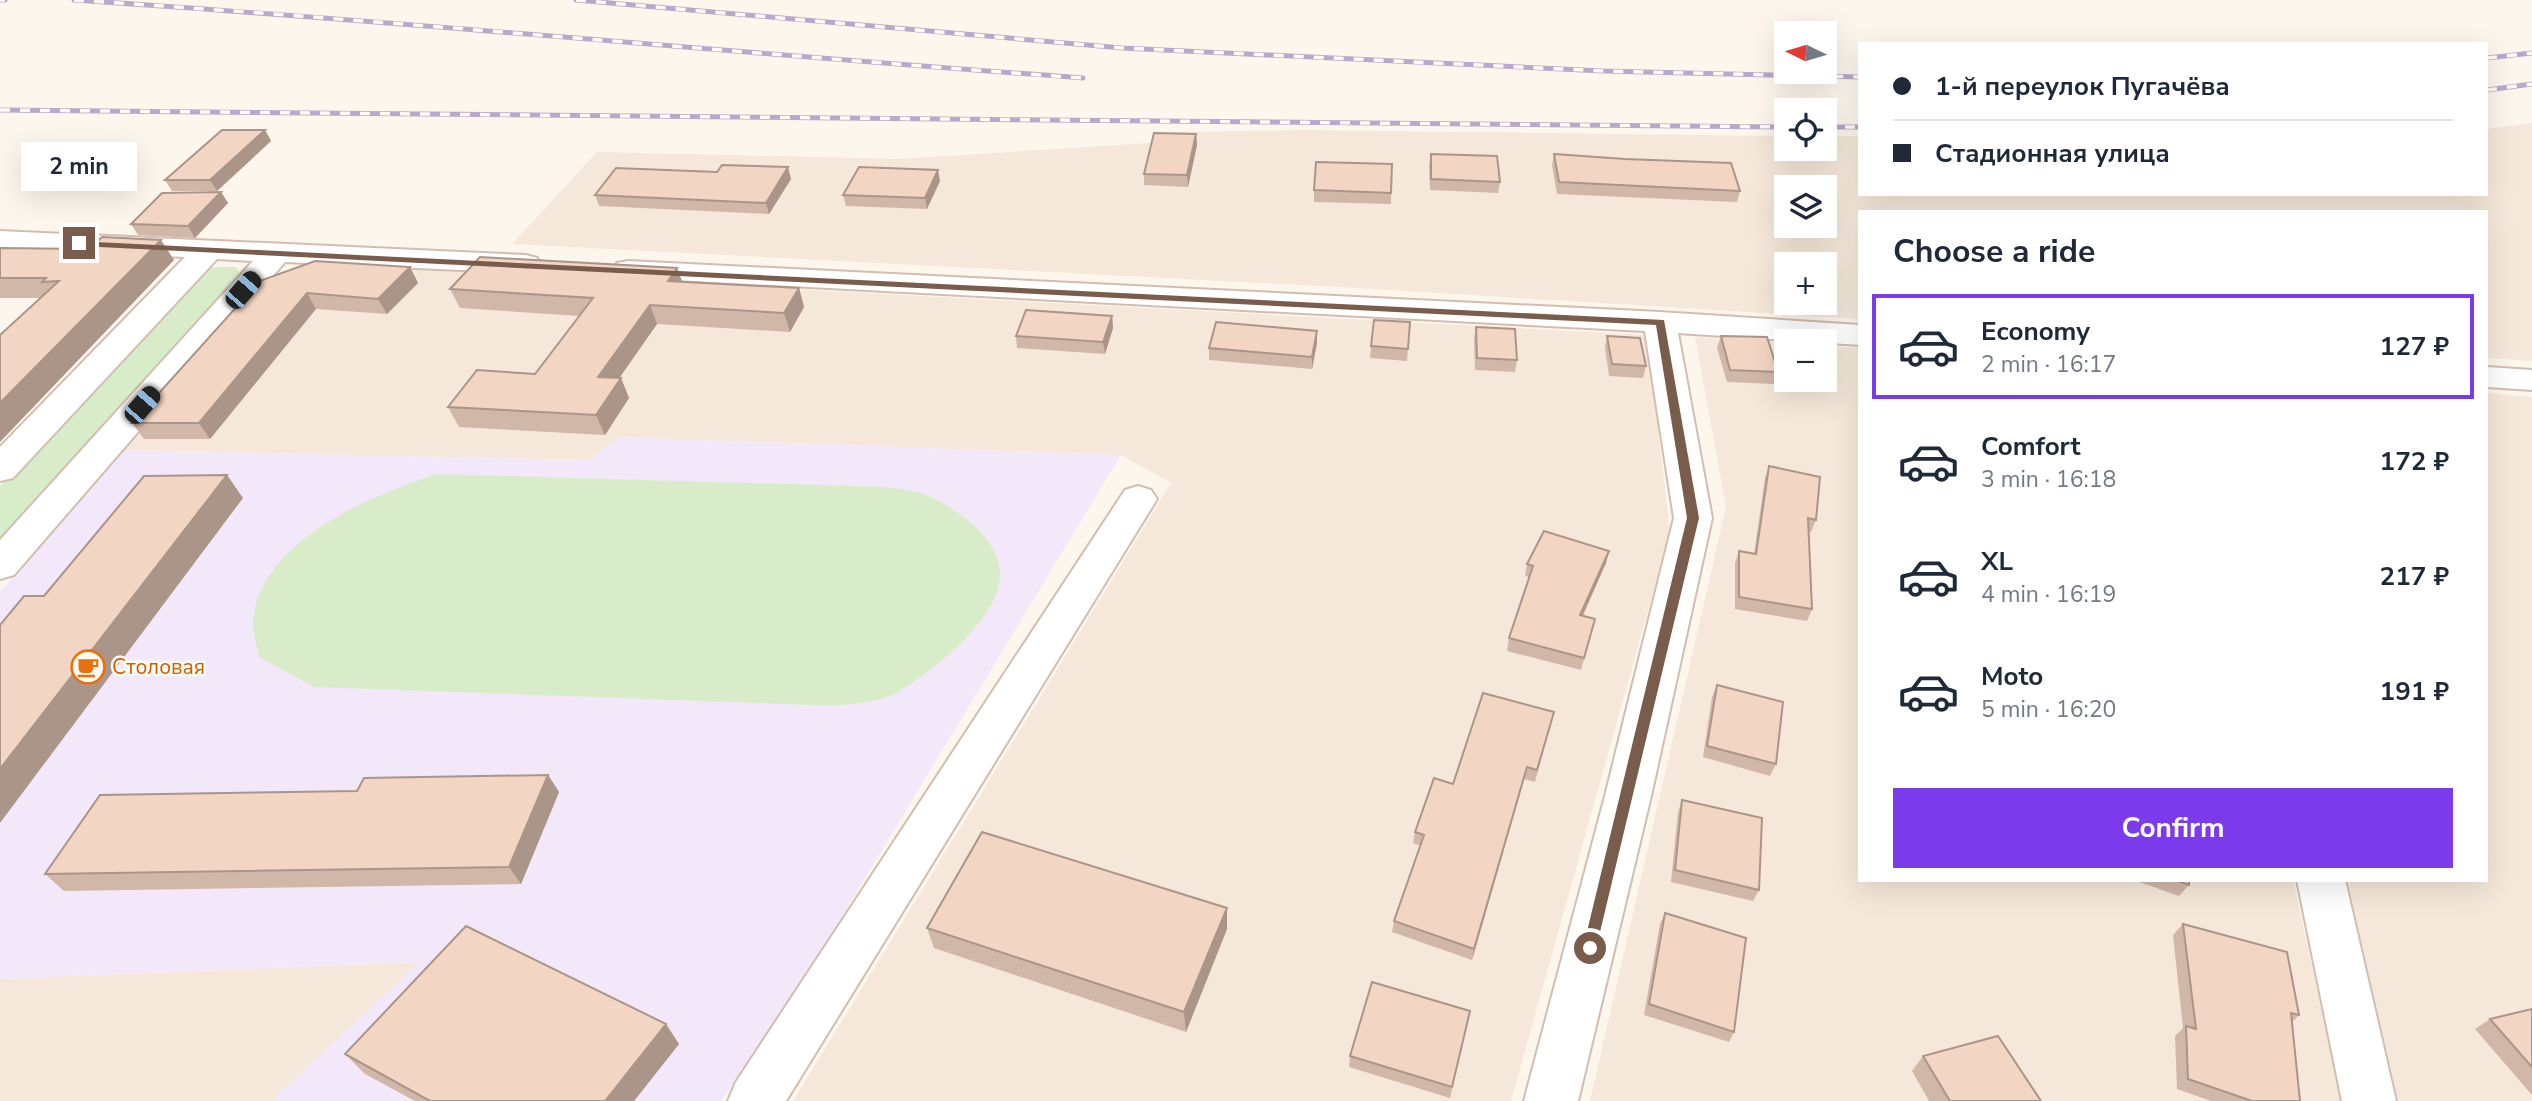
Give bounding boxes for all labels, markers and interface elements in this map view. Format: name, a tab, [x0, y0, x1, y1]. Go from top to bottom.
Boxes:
north arrow	[1774, 21, 1838, 84]
map controls	[1774, 21, 1837, 392]
text: 1-й переулок Пугачёва	[1935, 69, 2230, 104]
button: locate	[1774, 98, 1837, 161]
text: Стадионная улица	[1935, 136, 2170, 171]
callout: 2 min	[21, 142, 137, 190]
text: 2 min	[49, 151, 109, 182]
button: layers	[1774, 175, 1837, 238]
route end	[63, 227, 95, 259]
text: Choose a ride	[1893, 230, 2095, 273]
button: +	[1774, 252, 1837, 315]
car	[222, 267, 265, 313]
text: Economy	[1981, 314, 2090, 349]
icon: car	[1897, 315, 1960, 378]
button: −	[1774, 329, 1837, 392]
text: 127 ₽	[2380, 329, 2449, 364]
text: 2 min · 16:17	[1981, 349, 2116, 380]
car	[121, 382, 164, 428]
text: Comfort	[1981, 429, 2081, 464]
icon: car	[1897, 430, 1960, 493]
text: 172 ₽	[2380, 444, 2449, 479]
text: 3 min · 16:18	[1981, 464, 2116, 495]
text: XL	[1981, 544, 2013, 579]
icon: car	[1897, 545, 1960, 608]
text: 217 ₽	[2380, 559, 2449, 594]
text: 4 min · 16:19	[1981, 579, 2116, 610]
cafe icon: Столовая	[69, 648, 107, 686]
place label: Столовая	[112, 653, 205, 681]
text: Moto	[1981, 659, 2043, 694]
icon: car	[1897, 660, 1960, 723]
text: 191 ₽	[2380, 674, 2449, 709]
text: 5 min · 16:20	[1981, 694, 2116, 725]
button: Confirm	[1893, 788, 2453, 868]
route start	[1574, 932, 1606, 964]

